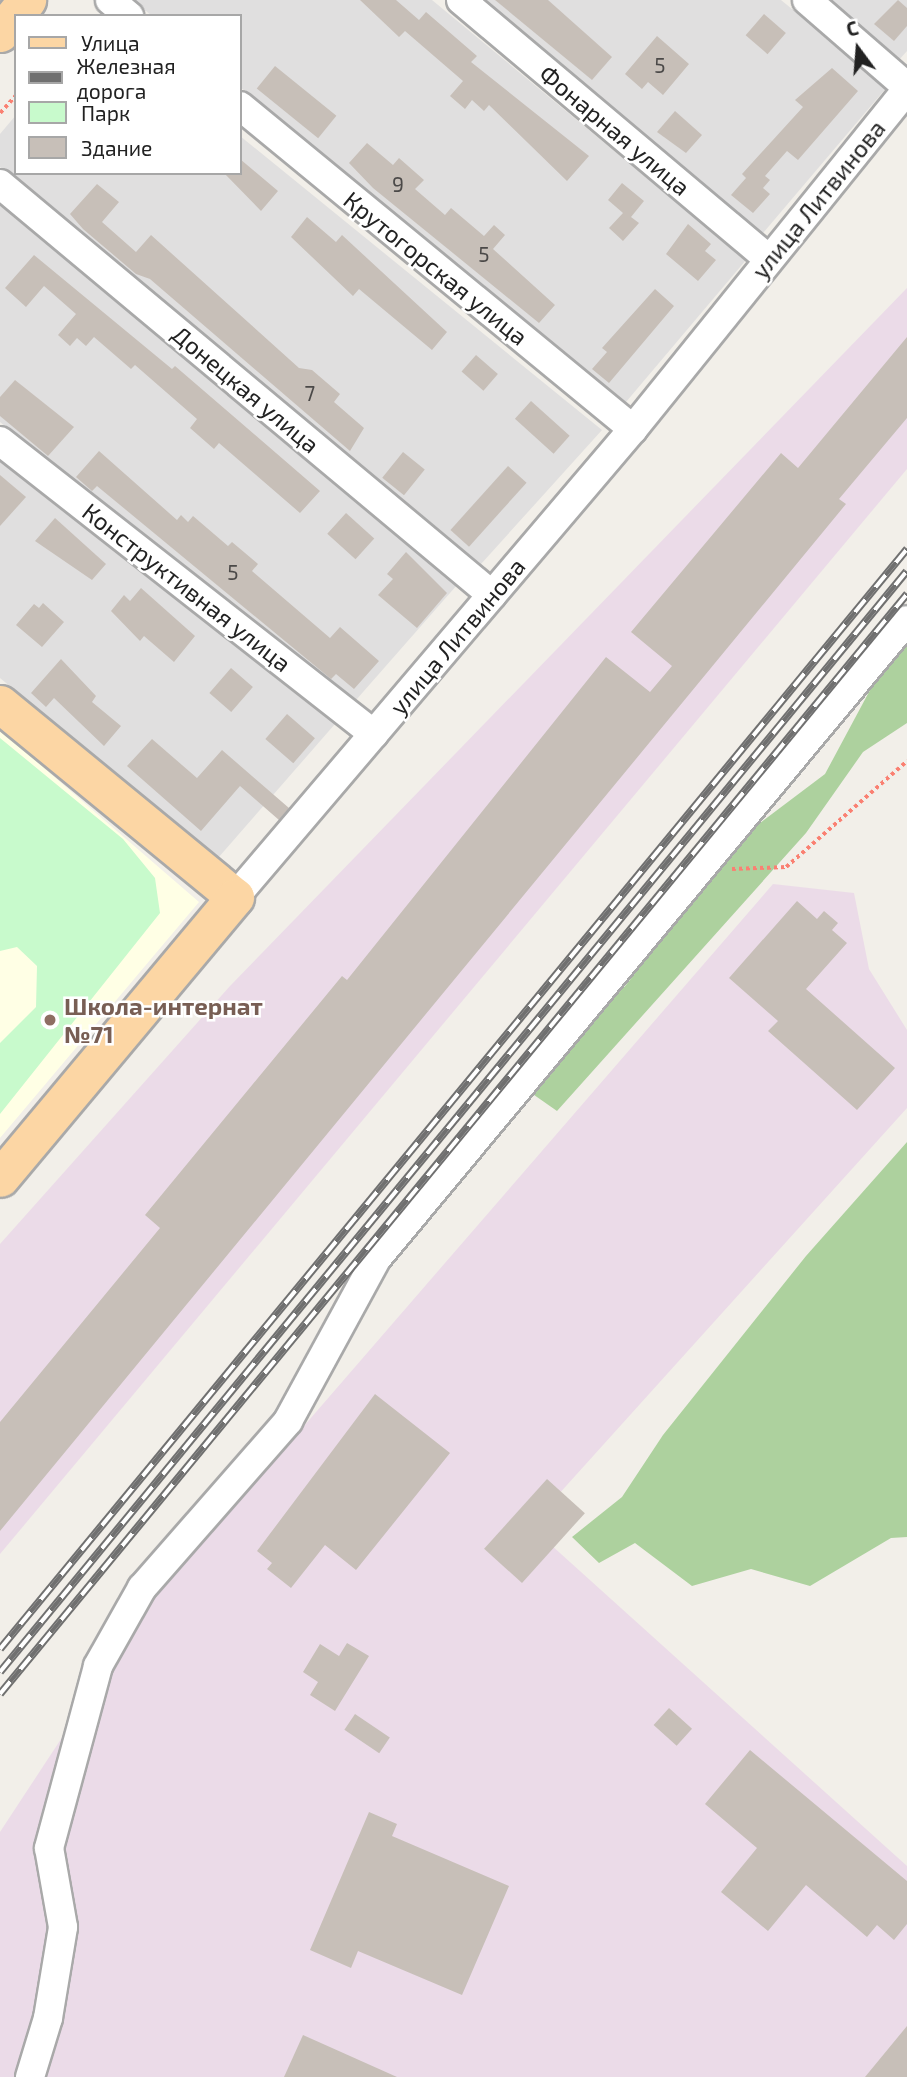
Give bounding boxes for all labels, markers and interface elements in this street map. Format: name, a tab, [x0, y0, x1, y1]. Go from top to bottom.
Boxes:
legend	[14, 14, 242, 175]
north arrow	[823, 14, 893, 84]
text: С	[844, 16, 861, 41]
text: Улица	[81, 30, 140, 55]
house number: 5	[654, 52, 666, 78]
text: Железная дорога	[77, 53, 176, 103]
street label: Фонарная улица	[534, 59, 696, 201]
text: Парк	[81, 100, 130, 125]
street label: улица Литвинова	[745, 114, 891, 284]
text: Здание	[81, 135, 152, 160]
house number: 9	[392, 171, 404, 197]
street label: Крутогорская улица	[338, 185, 534, 351]
house number: 5	[478, 241, 490, 267]
street label: Донецкая улица	[167, 319, 325, 459]
house number: 7	[305, 380, 315, 406]
street label: Конструктивная улица	[77, 497, 297, 677]
street label: улица Литвинова	[383, 552, 531, 720]
house number: 5	[227, 559, 239, 585]
place label: Школа-интернат №71	[64, 992, 263, 1048]
marker: Школа-интернат №71	[42, 1012, 58, 1028]

